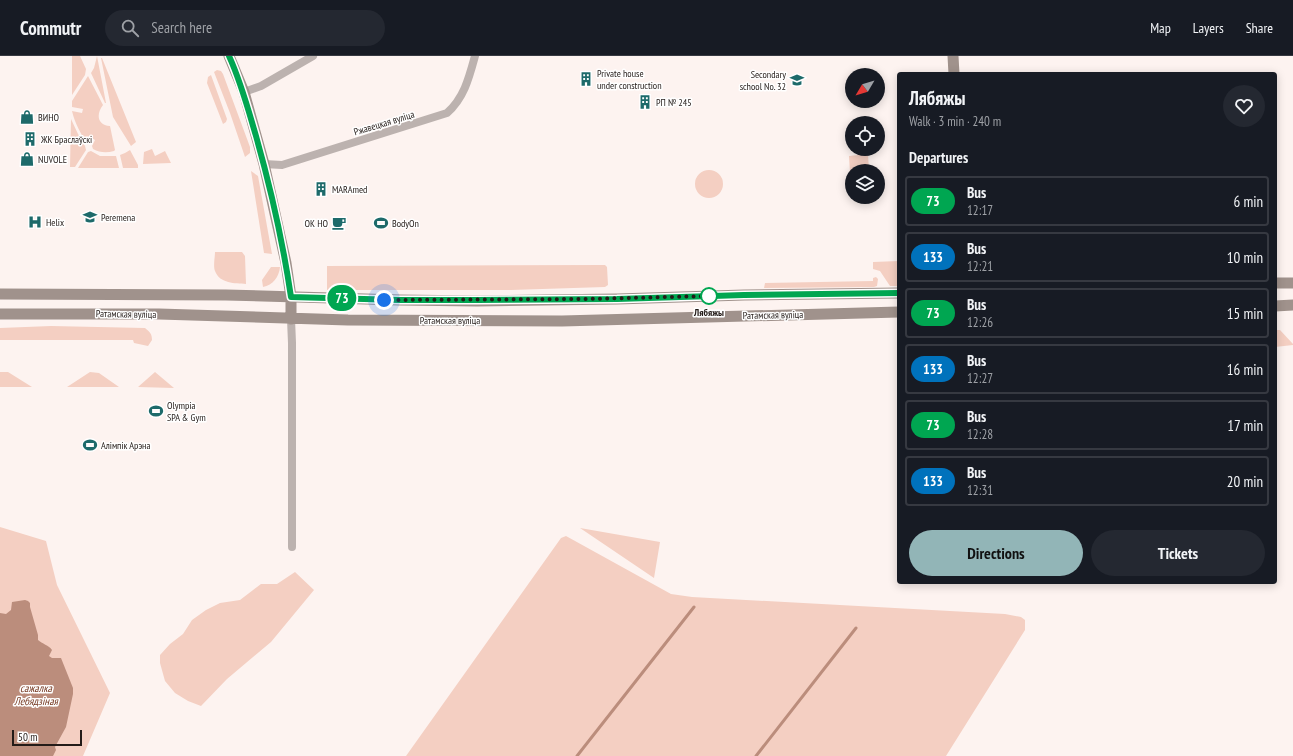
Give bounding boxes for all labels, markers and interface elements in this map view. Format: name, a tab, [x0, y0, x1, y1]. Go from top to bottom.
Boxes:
search box	[105, 10, 385, 46]
text: Commutr	[20, 16, 81, 40]
icon: search	[119, 17, 141, 39]
text: Search here	[151, 18, 212, 37]
text: Map	[1150, 19, 1171, 37]
text: Layers	[1193, 19, 1224, 37]
text: Share	[1246, 19, 1273, 37]
place label: Private house under construction	[597, 67, 662, 92]
place label: Secondary school No. 32	[740, 68, 786, 93]
north arrow	[845, 68, 885, 108]
map controls	[845, 68, 885, 204]
building icon: Private house under construction	[578, 71, 594, 87]
school or university icon: Secondary school No. 32	[789, 72, 805, 88]
button: heart	[1223, 85, 1265, 127]
text: Лябяжы	[909, 86, 966, 110]
building icon: РП № 245	[637, 94, 653, 110]
place label: РП № 245	[656, 96, 692, 109]
street label: Ржавецкая вуліца	[352, 108, 416, 138]
shop icon: ВИНО	[19, 109, 35, 125]
place label: ВИНО	[38, 111, 60, 124]
text: Walk · 3 min · 240 m	[909, 113, 1001, 130]
button: locate	[845, 116, 885, 156]
building icon: ЖК Браслаўскі	[22, 131, 38, 147]
place label: ЖК Браслаўскі	[40, 133, 92, 146]
text: Departures	[909, 148, 968, 167]
shop icon: NUVOLE	[19, 151, 35, 167]
place label: NUVOLE	[38, 153, 67, 166]
button: layers	[845, 164, 885, 204]
building icon: MARAmed	[313, 181, 329, 197]
place label: MARAmed	[332, 183, 367, 196]
text: Bus	[967, 183, 986, 202]
text: 73	[926, 192, 940, 210]
text: 6 min	[1233, 192, 1263, 211]
text: 12:17	[967, 202, 993, 219]
school or university icon: Peremena	[82, 209, 98, 225]
place label: Peremena	[101, 211, 135, 224]
hospital icon: Helix	[27, 214, 43, 230]
cafe icon: ОК НО	[331, 215, 347, 231]
sports icon: BodyOn	[373, 215, 389, 231]
place label: Helix	[46, 216, 64, 229]
place label: ОК НО	[305, 217, 329, 230]
place label: BodyOn	[392, 217, 419, 230]
text: Bus	[967, 239, 986, 258]
text: 133	[923, 248, 943, 266]
text: 10 min	[1227, 248, 1263, 267]
text: 12:21	[967, 258, 993, 275]
line badge: 73	[324, 285, 360, 311]
marker: Лябяжы	[700, 287, 718, 305]
text: 73	[335, 289, 349, 307]
your location	[374, 290, 394, 310]
text: Bus	[967, 295, 986, 314]
text: 73	[926, 304, 940, 322]
text: 15 min	[1227, 304, 1263, 323]
place label: Лябяжы	[693, 306, 724, 319]
street label: Ратамская вуліца	[96, 307, 156, 321]
street label: Ратамская вуліца	[743, 308, 803, 322]
street label: Ратамская вуліца	[420, 314, 480, 327]
text: 12:26	[967, 314, 993, 331]
text: Bus	[967, 351, 986, 370]
text: 133	[923, 360, 943, 378]
text: 16 min	[1227, 360, 1263, 379]
text: 12:27	[967, 370, 993, 387]
place label: Olympia SPA & Gym	[167, 399, 206, 424]
sports icon: Olympia SPA & Gym	[148, 403, 164, 419]
text: Bus	[967, 407, 986, 426]
text: 73	[926, 416, 940, 434]
text: 17 min	[1227, 416, 1263, 435]
text: 12:28	[967, 426, 993, 443]
sports icon: Алімпік Арэна	[82, 437, 98, 453]
place label: Алімпік Арэна	[101, 439, 150, 452]
text: Bus	[967, 463, 986, 482]
text: 133	[923, 472, 943, 490]
text: 20 min	[1227, 472, 1263, 491]
text: 12:31	[967, 482, 993, 499]
button: Directions	[909, 530, 1083, 576]
button: Tickets	[1091, 530, 1265, 576]
water label: сажалка Лебядзіная	[13, 681, 60, 708]
scale bar	[12, 728, 82, 747]
text: 50 m	[18, 730, 37, 744]

